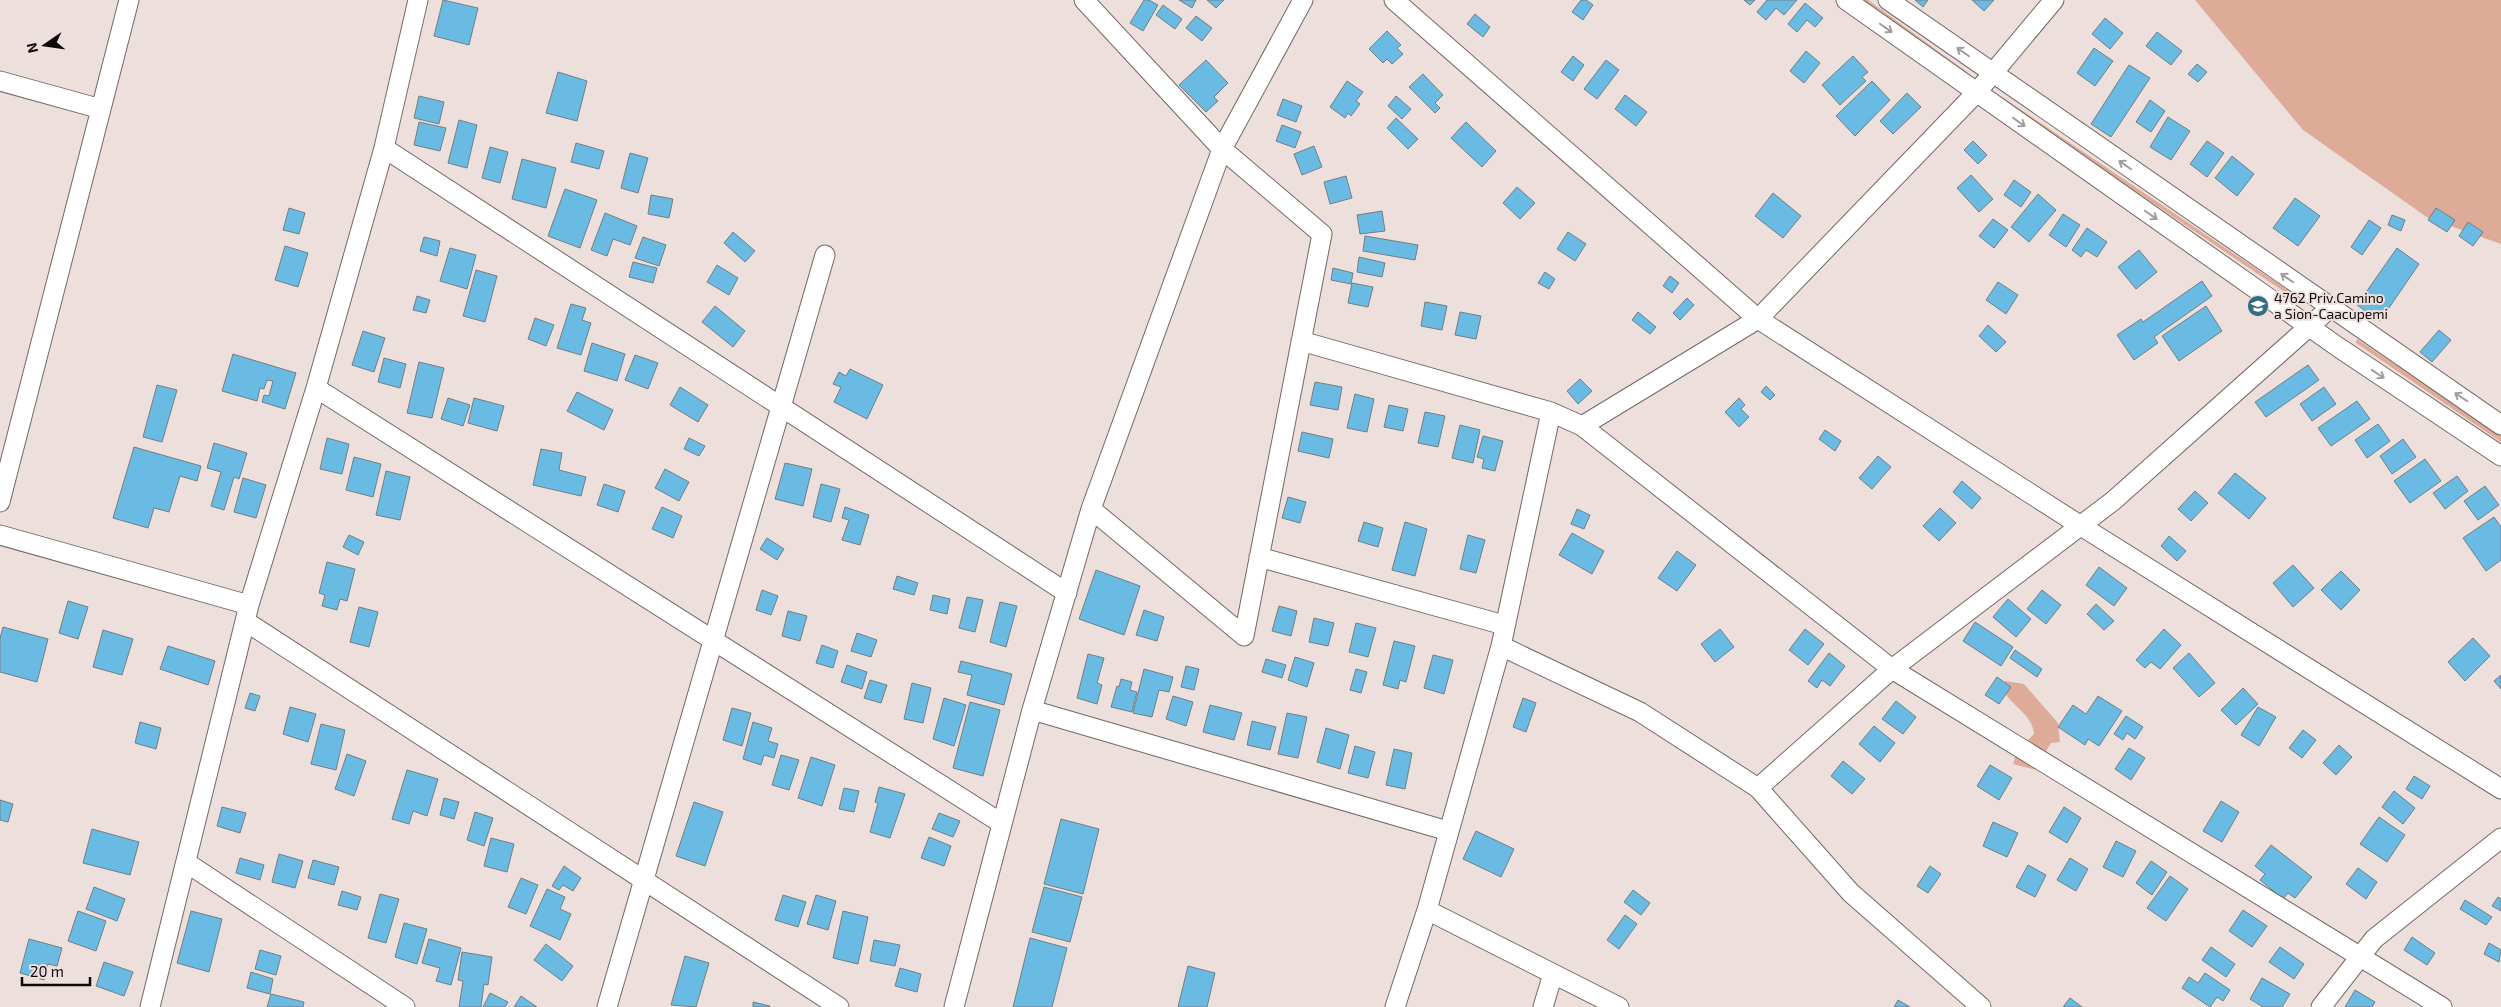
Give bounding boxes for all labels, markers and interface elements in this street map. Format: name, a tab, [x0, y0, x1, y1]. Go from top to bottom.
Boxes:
north arrow	[20, 20, 70, 70]
one-way arrow	[1879, 23, 1893, 33]
text: N	[22, 41, 41, 55]
one-way arrow	[1956, 47, 1970, 57]
one-way arrow	[2011, 117, 2025, 127]
one-way arrow	[2118, 160, 2132, 170]
one-way arrow	[2144, 210, 2158, 220]
one-way arrow	[2280, 273, 2294, 283]
place label: 4762 Priv.Camino a Sion-Caacupemi	[2274, 289, 2388, 322]
school or university icon: 4762 Priv.Camino a Sion-Caacupemi	[2246, 294, 2270, 318]
one-way arrow	[2371, 369, 2385, 379]
one-way arrow	[2454, 392, 2468, 403]
scale bar	[22, 954, 90, 986]
text: 20 m	[30, 962, 64, 980]

